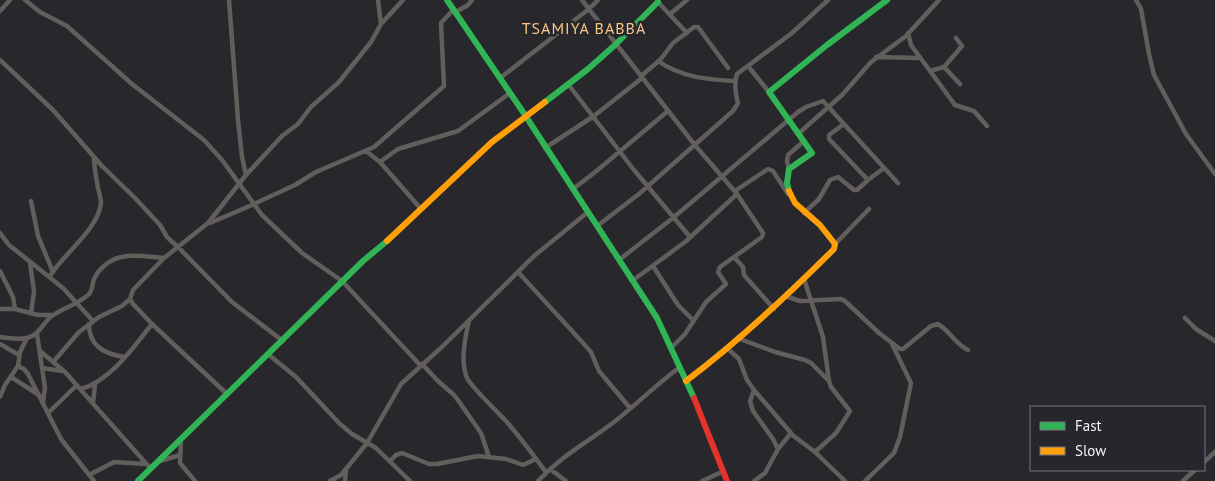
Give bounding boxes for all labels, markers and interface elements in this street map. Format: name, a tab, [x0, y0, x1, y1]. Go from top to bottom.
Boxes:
district label: TSAMIYA BABBA	[522, 18, 646, 38]
legend	[1030, 406, 1205, 471]
text: Fast	[1075, 416, 1102, 435]
text: Slow	[1075, 441, 1106, 460]

